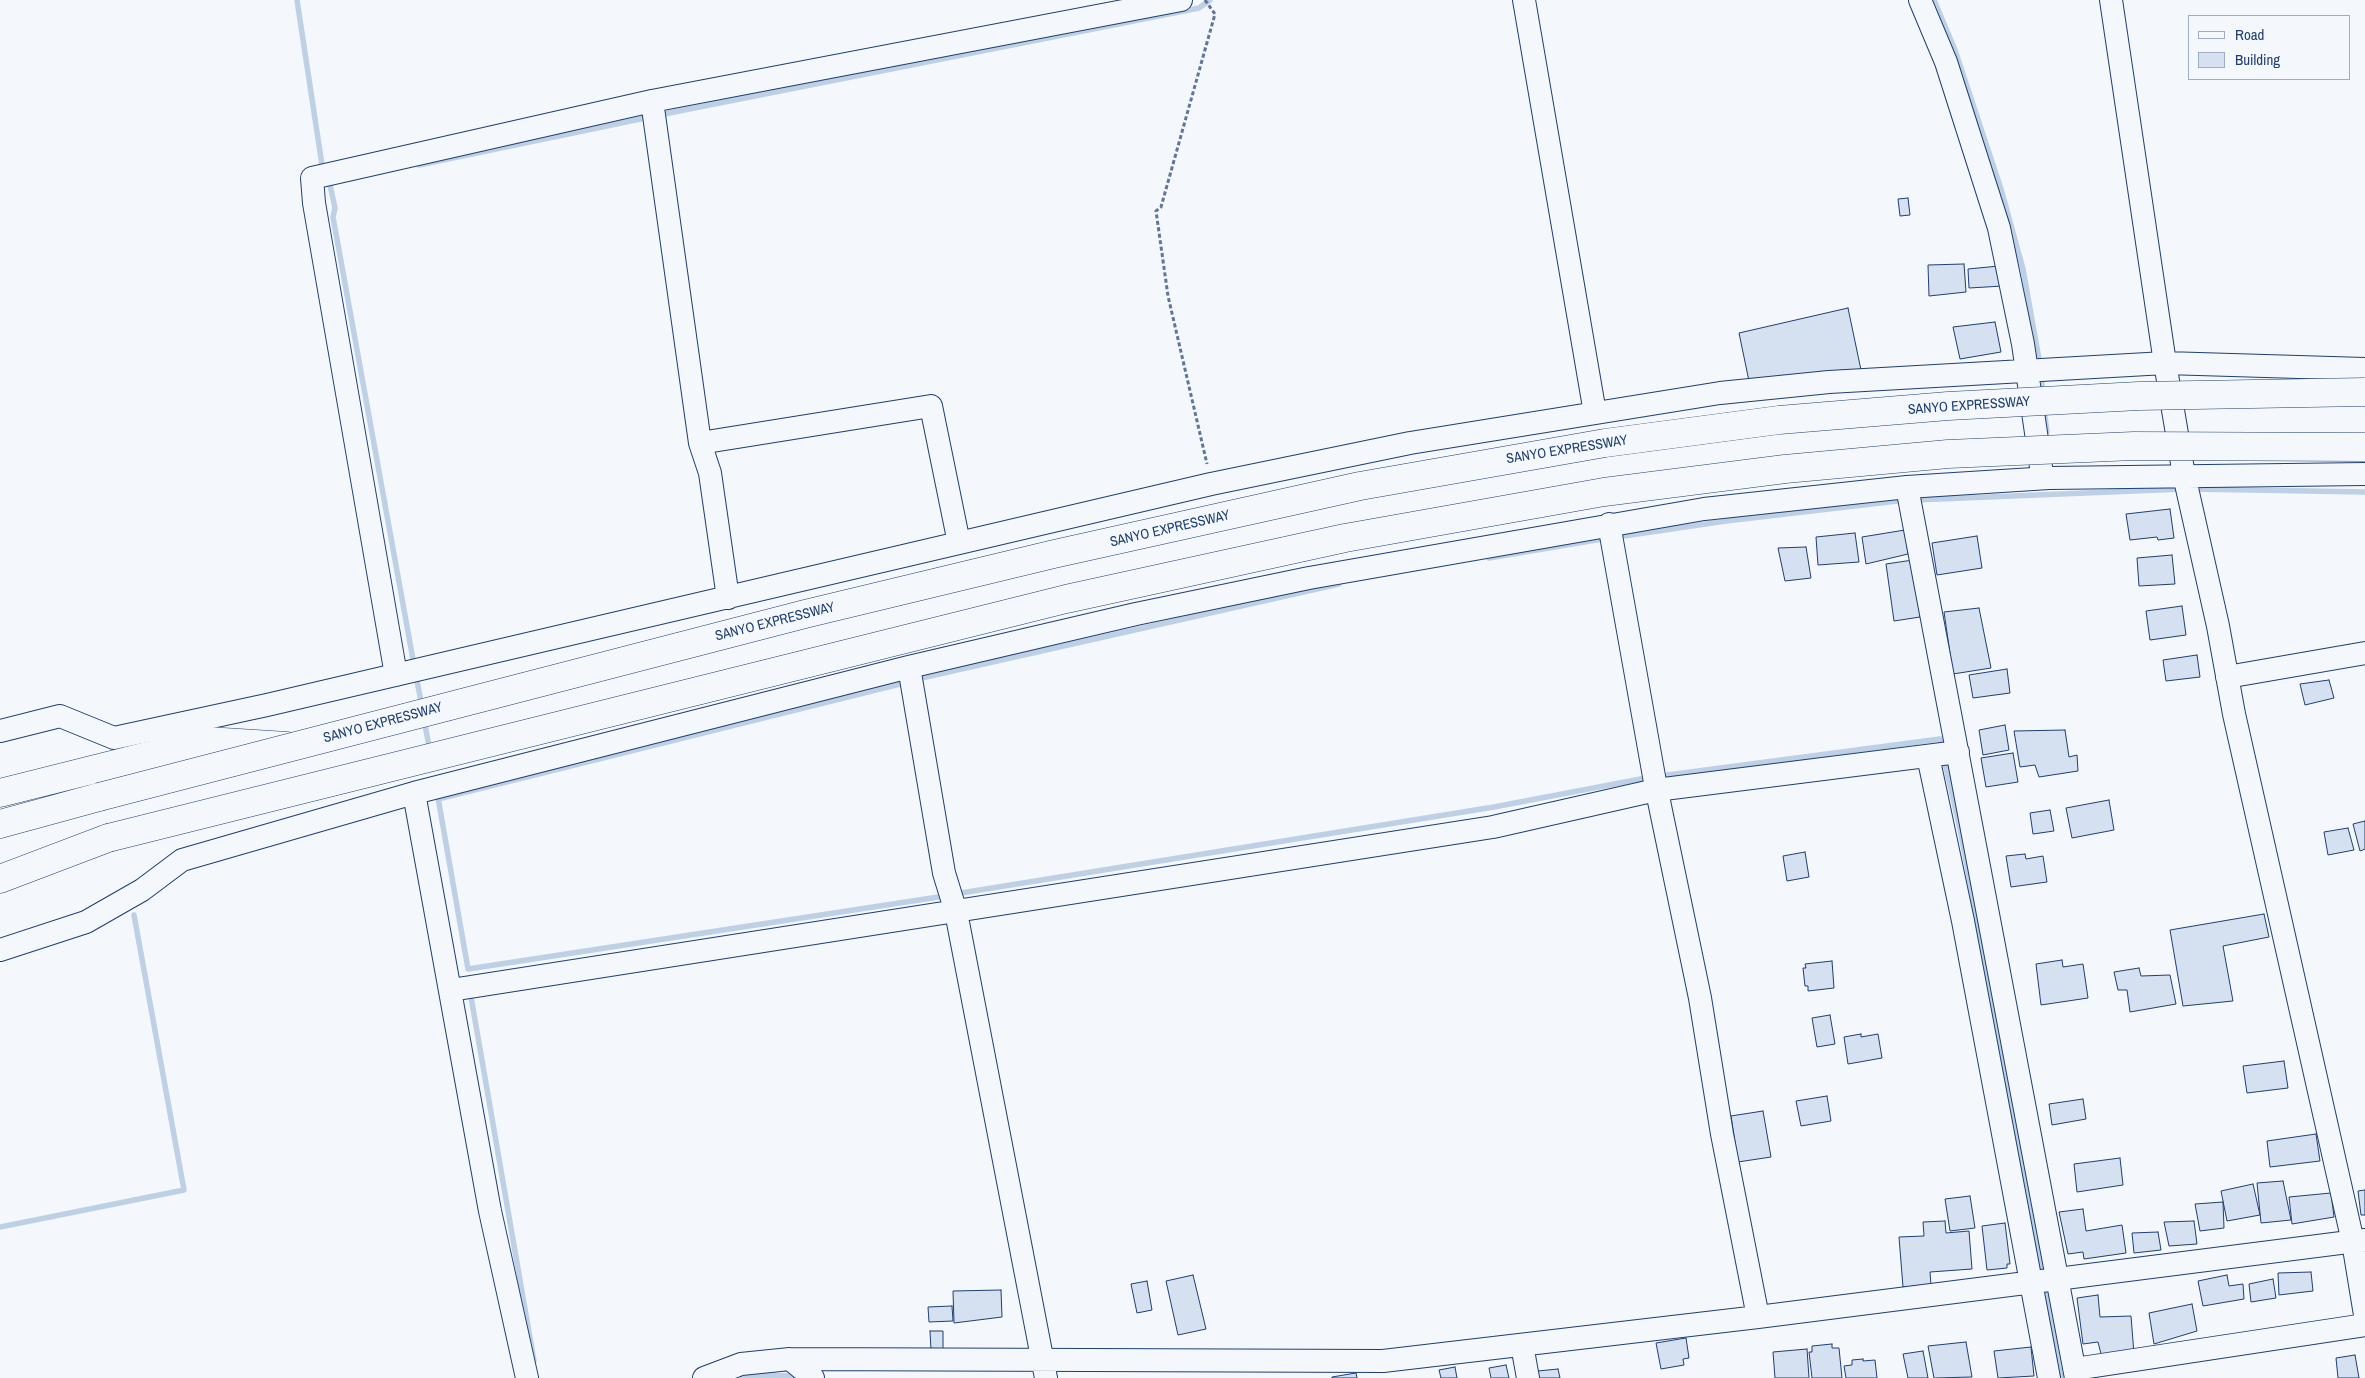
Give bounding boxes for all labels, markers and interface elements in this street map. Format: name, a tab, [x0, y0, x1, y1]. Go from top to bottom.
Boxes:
legend	[2188, 15, 2350, 80]
text: Road	[2235, 24, 2264, 45]
text: Building	[2235, 49, 2280, 70]
street label: SANYO EXPRESSWAY	[1907, 393, 2031, 419]
street label: SANYO EXPRESSWAY	[1505, 432, 1629, 468]
street label: SANYO EXPRESSWAY	[1108, 507, 1232, 551]
street label: SANYO EXPRESSWAY	[714, 599, 836, 645]
street label: SANYO EXPRESSWAY	[322, 699, 444, 747]

